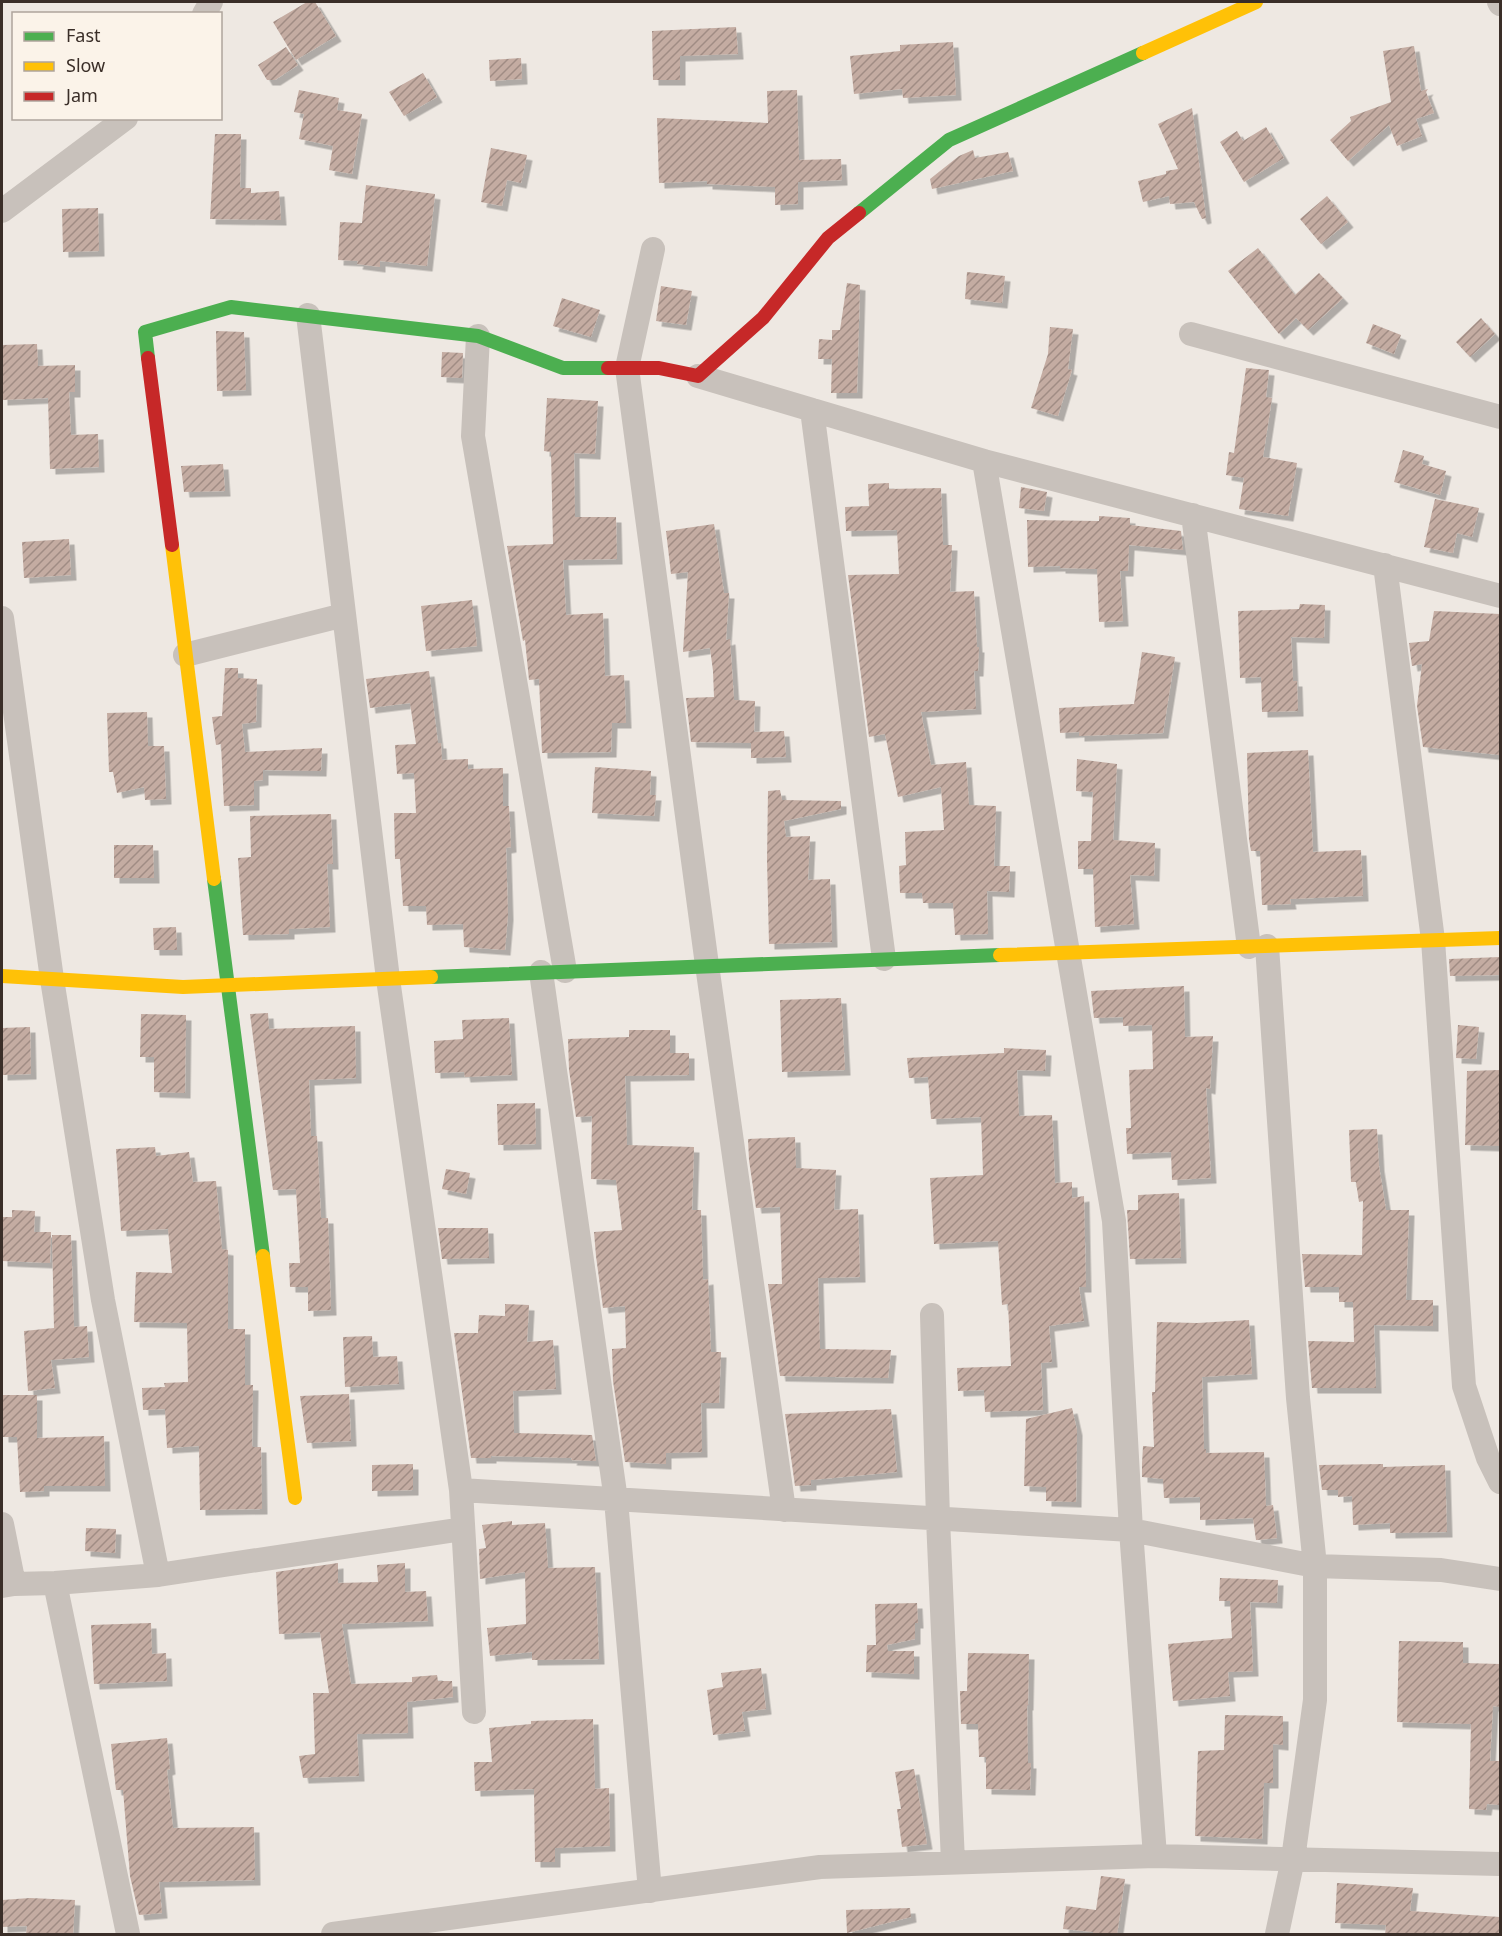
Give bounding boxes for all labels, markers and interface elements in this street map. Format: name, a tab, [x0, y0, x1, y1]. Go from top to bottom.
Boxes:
legend	[12, 12, 222, 120]
text: Fast	[66, 23, 101, 47]
text: Slow	[66, 53, 105, 77]
text: Jam	[64, 83, 98, 107]

